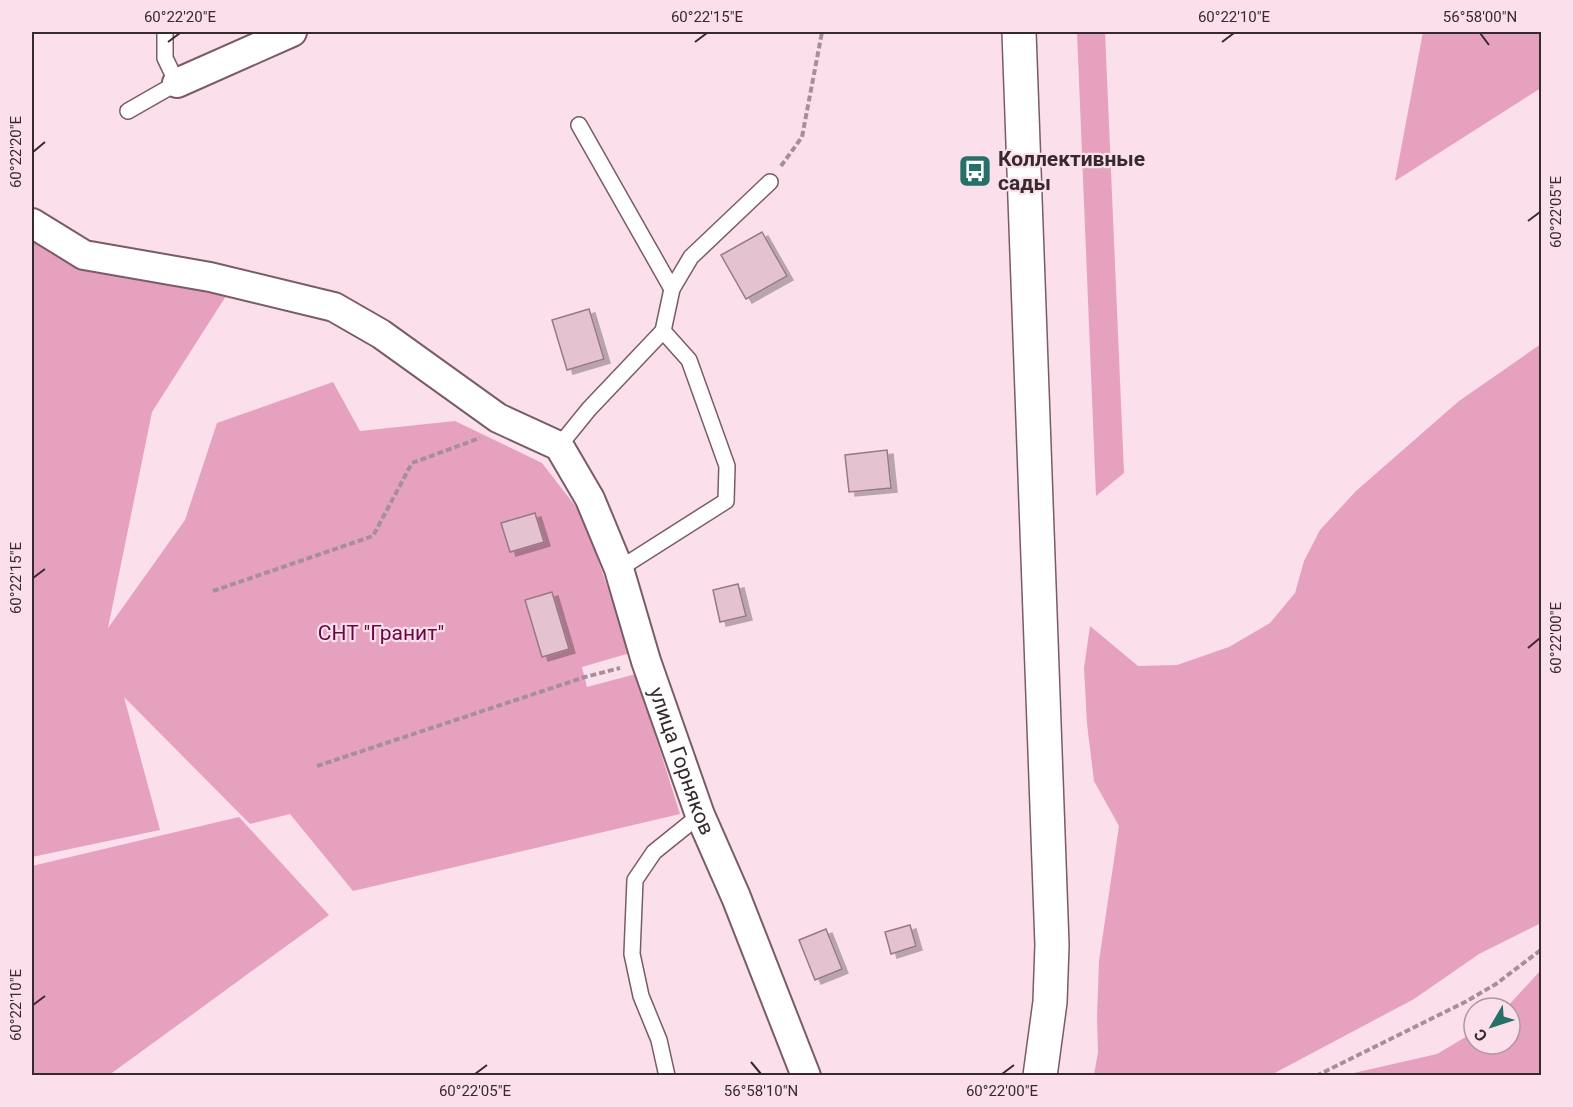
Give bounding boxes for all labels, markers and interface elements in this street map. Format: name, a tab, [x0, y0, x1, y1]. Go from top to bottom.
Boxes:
text: 60°22'20"E	[144, 8, 217, 26]
text: 60°22'15"E	[671, 8, 744, 26]
text: 60°22'10"E	[1198, 8, 1271, 26]
text: 56°58'00"N	[1443, 8, 1517, 26]
text: 60°22'20"E	[7, 115, 25, 188]
place label: Коллективные сады	[998, 147, 1145, 195]
bus stop icon: Коллективные сады	[957, 153, 993, 189]
text: 60°22'05"E	[1547, 175, 1565, 248]
text: 60°22'15"E	[7, 541, 25, 614]
text: 60°22'00"E	[1547, 601, 1565, 674]
park label: СНТ "Гранит"	[318, 621, 444, 645]
street label: улица Горняков	[644, 684, 719, 839]
text: 60°22'10"E	[7, 968, 25, 1041]
north arrow	[1462, 996, 1522, 1056]
text: С	[1470, 1025, 1491, 1045]
text: 60°22'05"E	[439, 1082, 512, 1100]
text: 56°58'10"N	[724, 1082, 798, 1100]
text: 60°22'00"E	[966, 1082, 1039, 1100]

